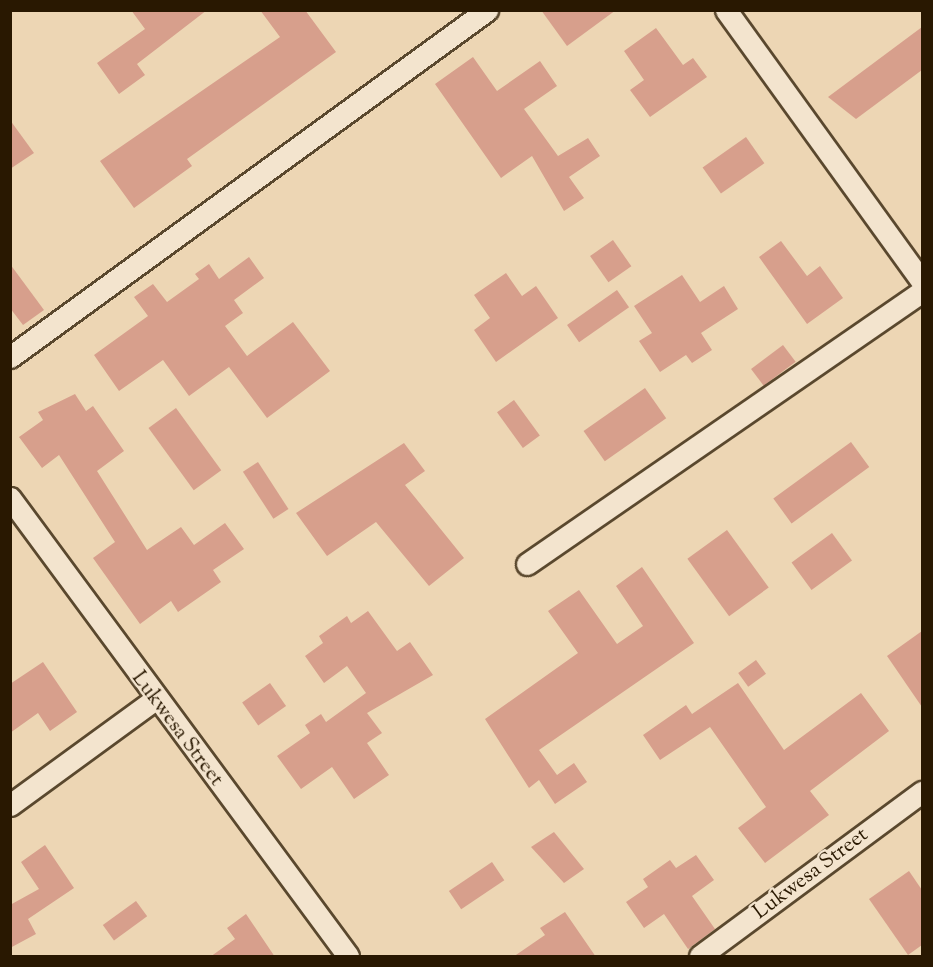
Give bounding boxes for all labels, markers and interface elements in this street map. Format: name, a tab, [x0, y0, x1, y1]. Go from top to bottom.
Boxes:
street label: Lukwesa Street	[126, 667, 228, 791]
street label: Lukwesa Street	[749, 823, 873, 925]

